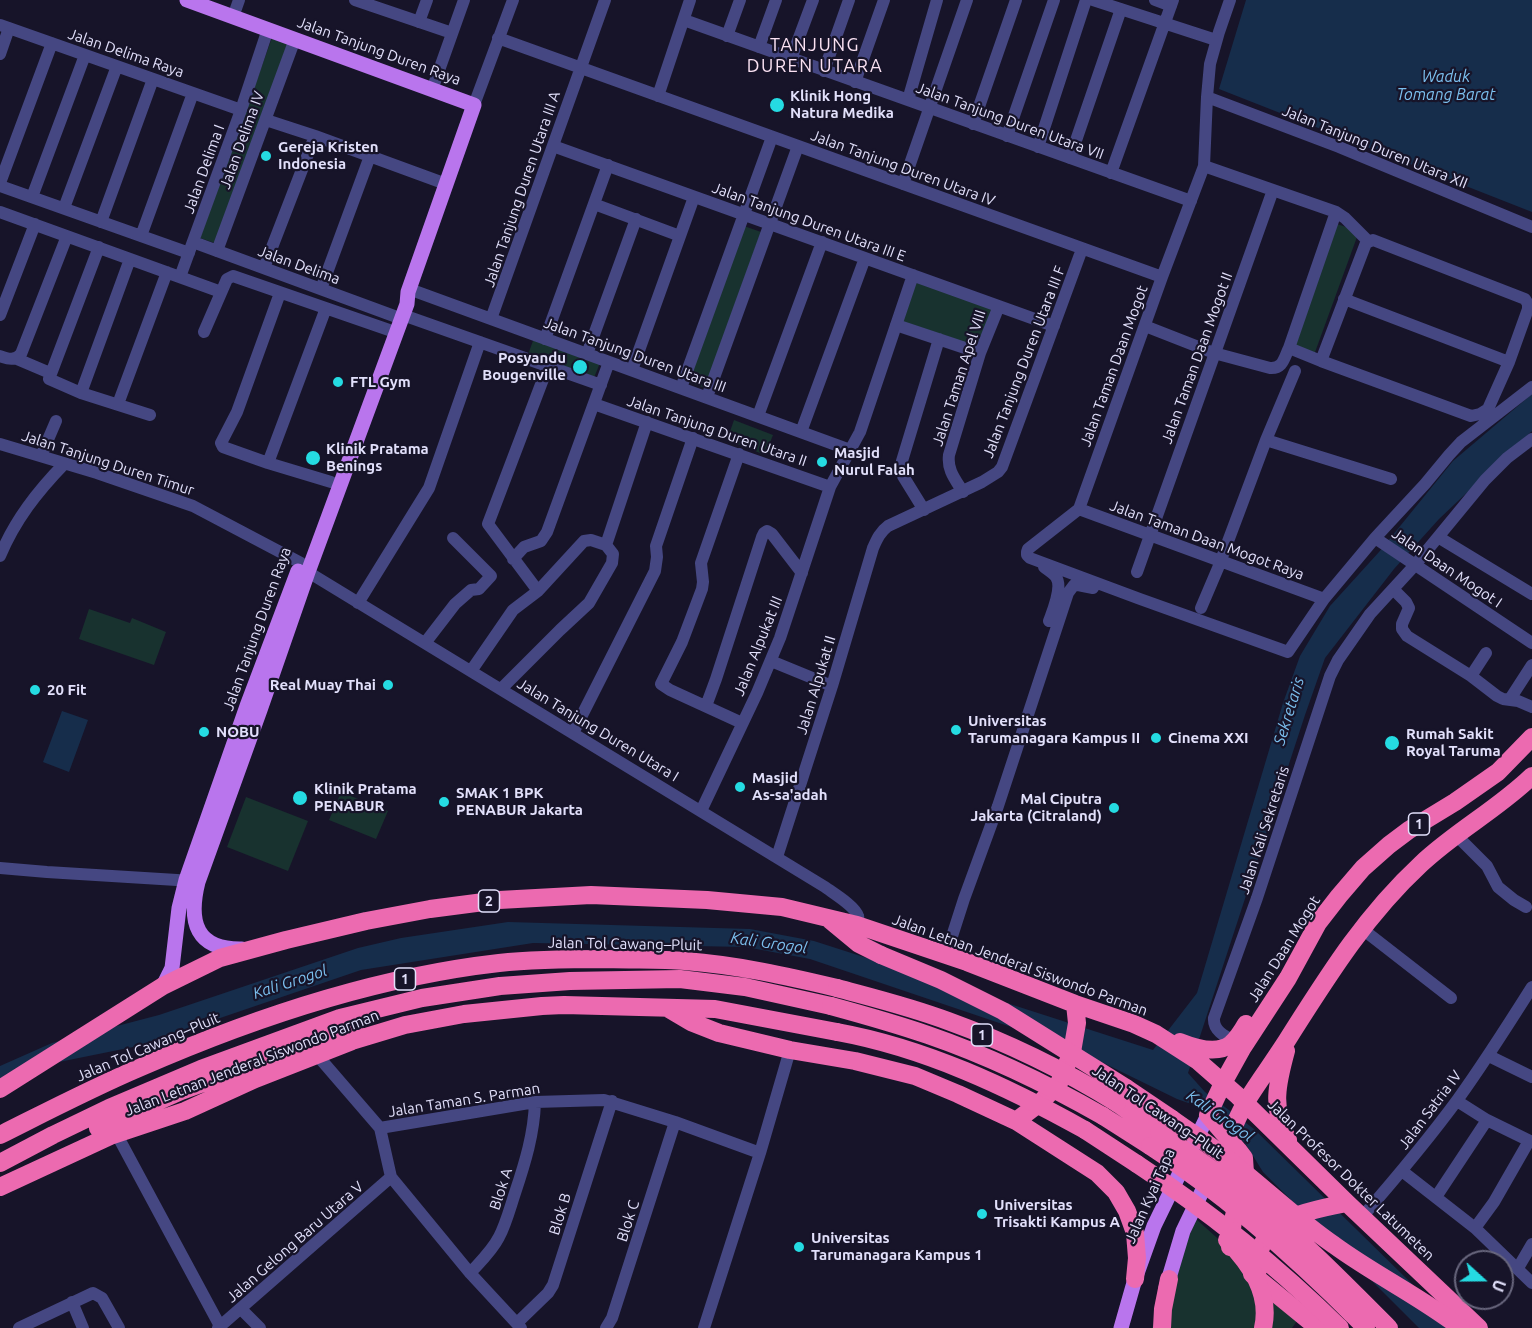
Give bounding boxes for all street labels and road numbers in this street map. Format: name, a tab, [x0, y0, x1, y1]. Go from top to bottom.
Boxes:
street label: Jalan Tanjung Duren Raya	[295, 13, 463, 89]
street label: Jalan Delima Raya	[66, 25, 186, 81]
street label: Jalan Tanjung Duren Utara VII	[914, 79, 1106, 163]
street label: Jalan Delima IV	[216, 89, 268, 191]
street label: Jalan Tanjung Duren Utara III A	[480, 89, 564, 289]
street label: Jalan Tanjung Duren Utara XII	[1280, 102, 1470, 192]
street label: Jalan Delima I	[180, 122, 228, 216]
street label: Jalan Tanjung Duren Utara IV	[808, 126, 998, 210]
street label: Jalan Tanjung Duren Utara III E	[710, 179, 908, 265]
street label: Jalan Delima	[256, 242, 342, 288]
street label: Jalan Tanjung Duren Utara III F	[979, 263, 1069, 461]
street label: Jalan Taman Daan Mogot II	[1158, 270, 1236, 446]
street label: Jalan Taman Daan Mogot	[1076, 283, 1152, 449]
street label: Jalan Taman Apel VIII	[928, 308, 990, 448]
street label: Jalan Tanjung Duren Utara III	[541, 314, 729, 396]
street label: Jalan Tanjung Duren Utara II	[625, 392, 809, 470]
street label: Jalan Tanjung Duren Timur	[20, 427, 196, 499]
street label: Jalan Taman Daan Mogot Raya	[1107, 496, 1307, 584]
street label: Jalan Daan Mogot I	[1388, 524, 1506, 612]
street label: Jalan Tanjung Duren Raya	[219, 545, 295, 713]
street label: Jalan Alpukat III	[730, 594, 786, 698]
street label: Jalan Alpukat II	[792, 634, 840, 736]
street label: Jalan Tanjung Duren Utara I	[514, 675, 682, 785]
street label: Jalan Kali Sekretaris	[1235, 764, 1293, 896]
road number: 1	[1408, 813, 1430, 835]
road number: 2	[478, 890, 500, 912]
street label: Jalan Daan Mogot	[1244, 893, 1324, 1005]
street label: Jalan Letnan Jenderal Siswondo Parman	[890, 910, 1150, 1020]
street label: Jalan Tol Cawang–Pluit	[548, 934, 702, 954]
road number: 1	[394, 968, 416, 990]
street label: Jalan Letnan Jenderal Siswondo Parman	[123, 1006, 381, 1120]
street label: Jalan Tol Cawang–Pluit	[73, 1009, 223, 1085]
road number: 1	[972, 1024, 992, 1046]
street label: Jalan Tol Cawang–Pluit	[1089, 1061, 1227, 1163]
street label: Jalan Satria IV	[1395, 1067, 1465, 1153]
street label: Jalan Taman S. Parman	[387, 1079, 541, 1121]
street label: Jalan Profesor Dokter Latumeten	[1264, 1096, 1438, 1264]
street label: Jalan Kyai Tapa	[1121, 1146, 1179, 1246]
street label: Blok A	[486, 1166, 516, 1212]
street label: Jalan Gelong Baru Utara V	[223, 1178, 367, 1306]
street label: Blok B	[545, 1191, 575, 1237]
street label: Blok C	[613, 1198, 643, 1244]

